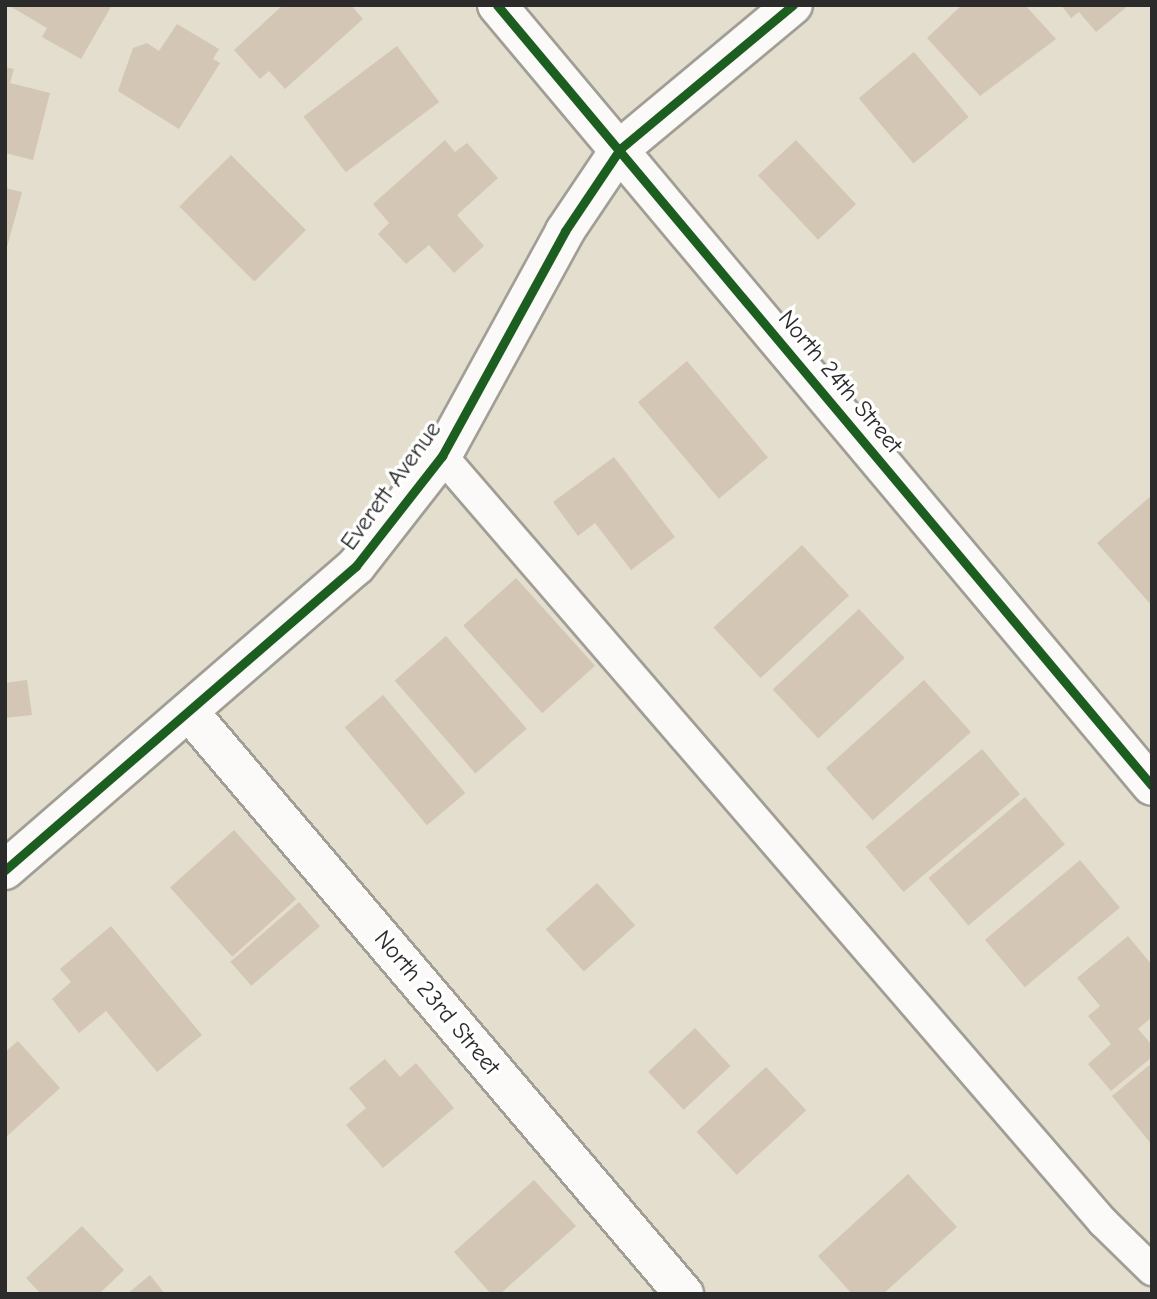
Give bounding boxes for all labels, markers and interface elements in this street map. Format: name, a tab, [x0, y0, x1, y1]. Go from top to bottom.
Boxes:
street label: North 24th Street	[772, 305, 908, 459]
street label: Everett Avenue	[335, 416, 447, 556]
street label: North 23rd Street	[368, 925, 506, 1081]

